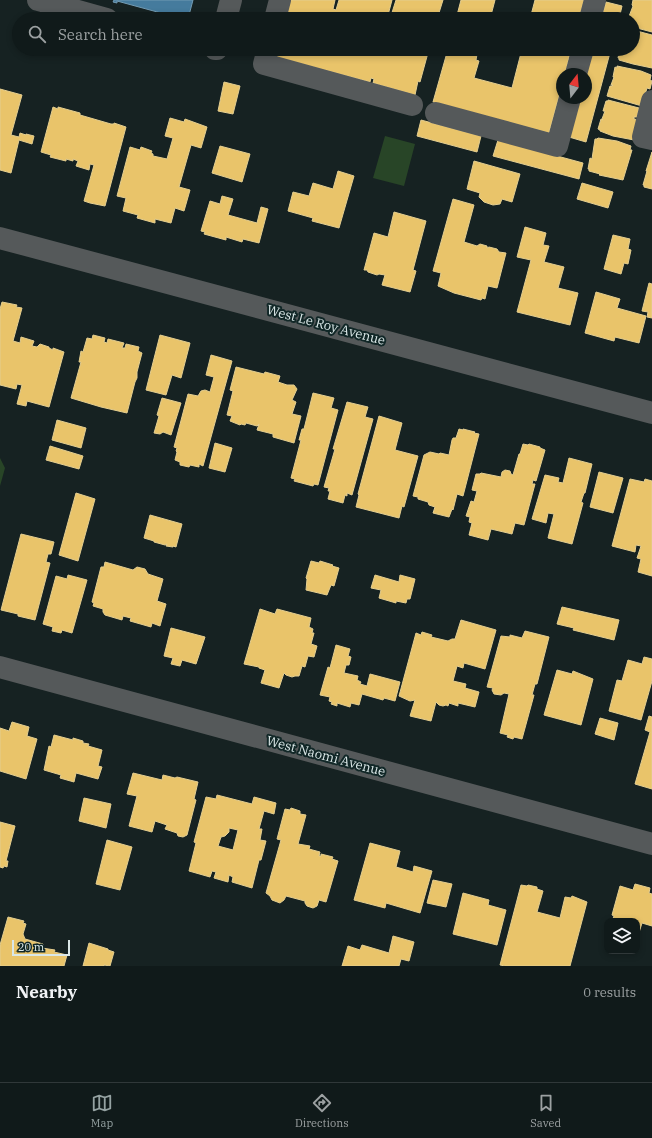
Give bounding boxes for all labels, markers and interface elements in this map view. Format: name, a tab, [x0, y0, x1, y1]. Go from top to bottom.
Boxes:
search box	[12, 12, 640, 56]
icon: search	[26, 23, 48, 45]
text: Search here	[58, 25, 143, 44]
north arrow	[556, 68, 592, 104]
street label: West Le Roy Avenue	[265, 301, 387, 349]
street label: West Naomi Avenue	[265, 732, 387, 780]
map controls	[604, 918, 640, 954]
button: layers	[604, 918, 640, 954]
scale bar	[12, 938, 70, 957]
text: 20 m	[18, 940, 44, 954]
text: Nearby	[16, 981, 77, 1003]
text: 0 results	[583, 984, 636, 1001]
tab: Map	[91, 1092, 113, 1130]
tab: Directions	[295, 1092, 349, 1130]
tab: Saved	[530, 1092, 561, 1130]

